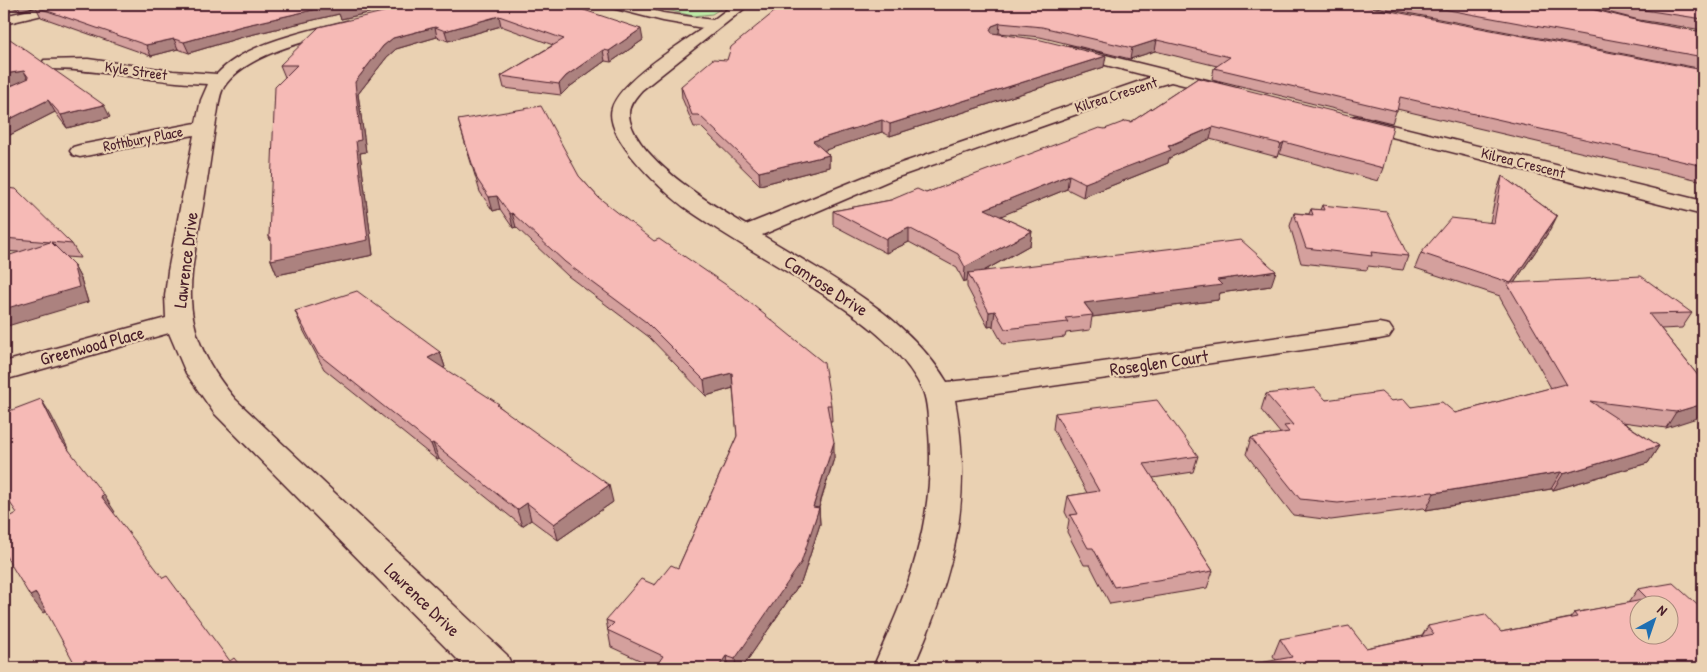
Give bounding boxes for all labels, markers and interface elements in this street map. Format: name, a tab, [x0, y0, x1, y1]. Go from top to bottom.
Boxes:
street label: Kyle Street	[104, 56, 169, 85]
street label: Kilrea Crescent	[1072, 71, 1161, 118]
street label: Rothbury Place	[101, 120, 185, 157]
street label: Kilrea Crescent	[1479, 142, 1568, 183]
street label: Lawrence Drive	[167, 211, 204, 309]
street label: Camrose Drive	[779, 249, 873, 322]
street label: Greenwood Place	[37, 320, 147, 371]
street label: Roseglen Court	[1108, 343, 1211, 382]
street label: Lawrence Drive	[379, 557, 466, 642]
north arrow	[1630, 594, 1680, 644]
text: N	[1654, 600, 1672, 620]

